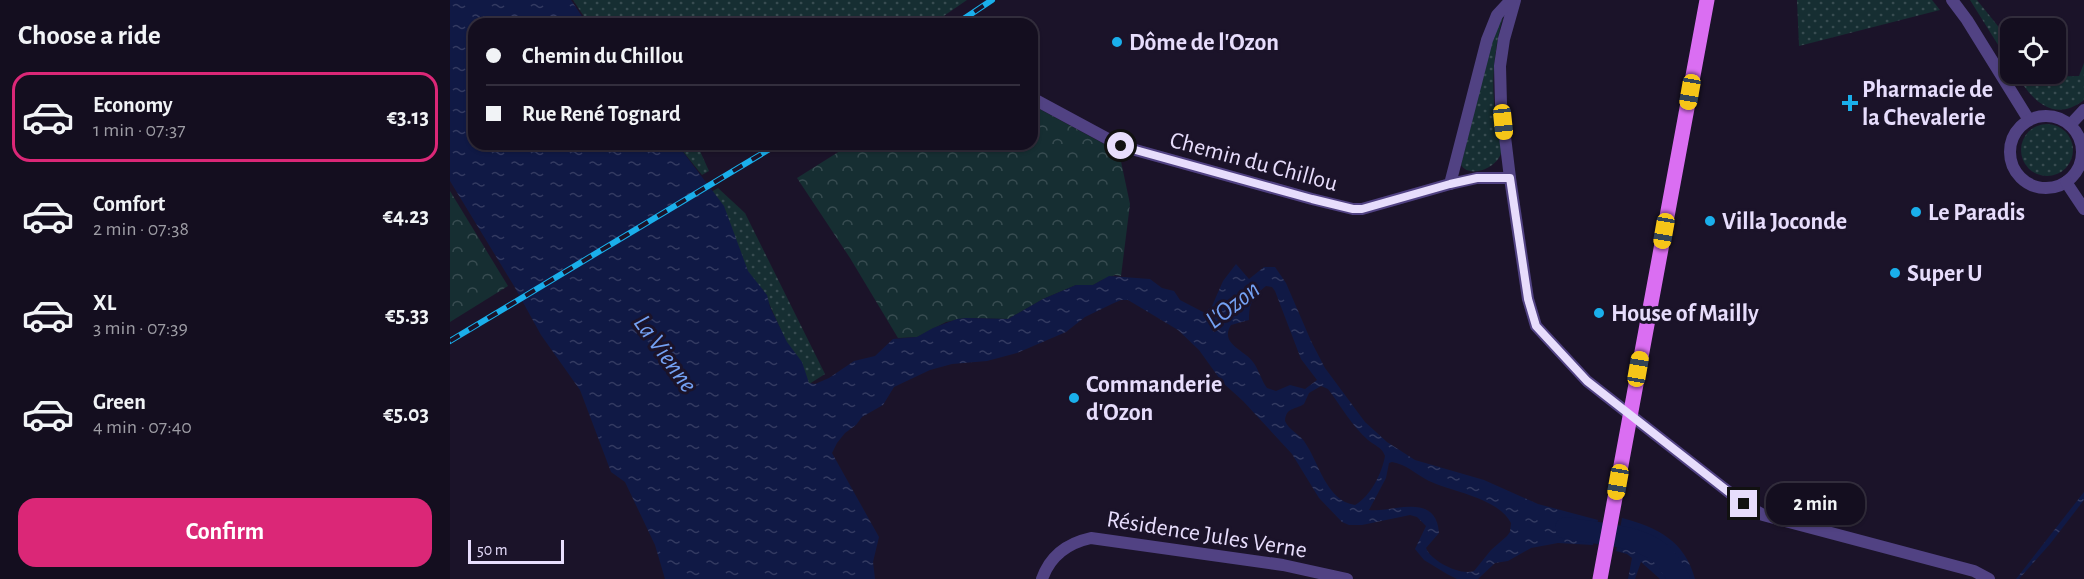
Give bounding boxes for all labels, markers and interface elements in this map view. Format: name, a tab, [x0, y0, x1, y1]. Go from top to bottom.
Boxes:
map controls	[2000, 18, 2066, 84]
button: locate	[2000, 18, 2066, 84]
text: Choose a ride	[18, 22, 161, 49]
place label: Dôme de l'Ozon	[1129, 31, 1279, 55]
marker: Dôme de l'Ozon	[1110, 35, 1124, 49]
text: Chemin du Chillou	[522, 45, 683, 67]
car	[1678, 73, 1702, 111]
place label: Pharmacie de la Chevalerie	[1862, 78, 1993, 130]
icon: car	[21, 90, 75, 144]
text: Economy	[93, 94, 173, 116]
marker: Pharmacie de la Chevalerie	[1843, 96, 1857, 110]
text: Rue René Tognard	[522, 103, 681, 125]
car	[1492, 103, 1514, 141]
text: €3.13	[387, 106, 429, 128]
text: 1 min · 07:37	[93, 120, 186, 140]
street label: Chemin du Chillou	[1167, 128, 1340, 196]
route start	[1107, 132, 1134, 159]
icon: car	[21, 189, 75, 243]
text: Comfort	[93, 193, 165, 215]
place label: Le Paradis	[1928, 201, 2025, 225]
text: €4.23	[383, 205, 429, 227]
marker: Le Paradis	[1909, 205, 1923, 219]
place label: Villa Joconde	[1722, 210, 1847, 234]
car	[1652, 212, 1676, 250]
marker: Villa Joconde	[1703, 214, 1717, 228]
text: 2 min · 07:38	[93, 219, 189, 239]
place label: Super U	[1907, 262, 1983, 286]
marker: Super U	[1888, 266, 1902, 280]
water label: L'Ozon	[1201, 276, 1265, 334]
icon: car	[21, 288, 75, 342]
text: XL	[93, 292, 116, 314]
place label: House of Mailly	[1611, 302, 1759, 326]
text: €5.33	[385, 304, 429, 326]
marker: House of Mailly	[1592, 306, 1606, 320]
water label: La Vienne	[629, 310, 702, 397]
text: 3 min · 07:39	[93, 318, 188, 338]
car	[1626, 350, 1650, 388]
place label: Commanderie d'Ozon	[1086, 373, 1222, 425]
icon: car	[21, 387, 75, 441]
text: Green	[93, 391, 146, 413]
marker: Commanderie d'Ozon	[1067, 391, 1081, 405]
text: €5.03	[383, 403, 429, 425]
text: 4 min · 07:40	[93, 417, 192, 437]
car	[1606, 463, 1630, 501]
callout: 2 min	[1765, 483, 1864, 525]
route end	[1730, 490, 1757, 517]
text: 2 min	[1793, 494, 1838, 514]
button: Confirm	[18, 498, 432, 567]
street label: Résidence Jules Verne	[1105, 507, 1309, 563]
scale bar	[468, 537, 564, 564]
text: 50 m	[477, 542, 508, 558]

